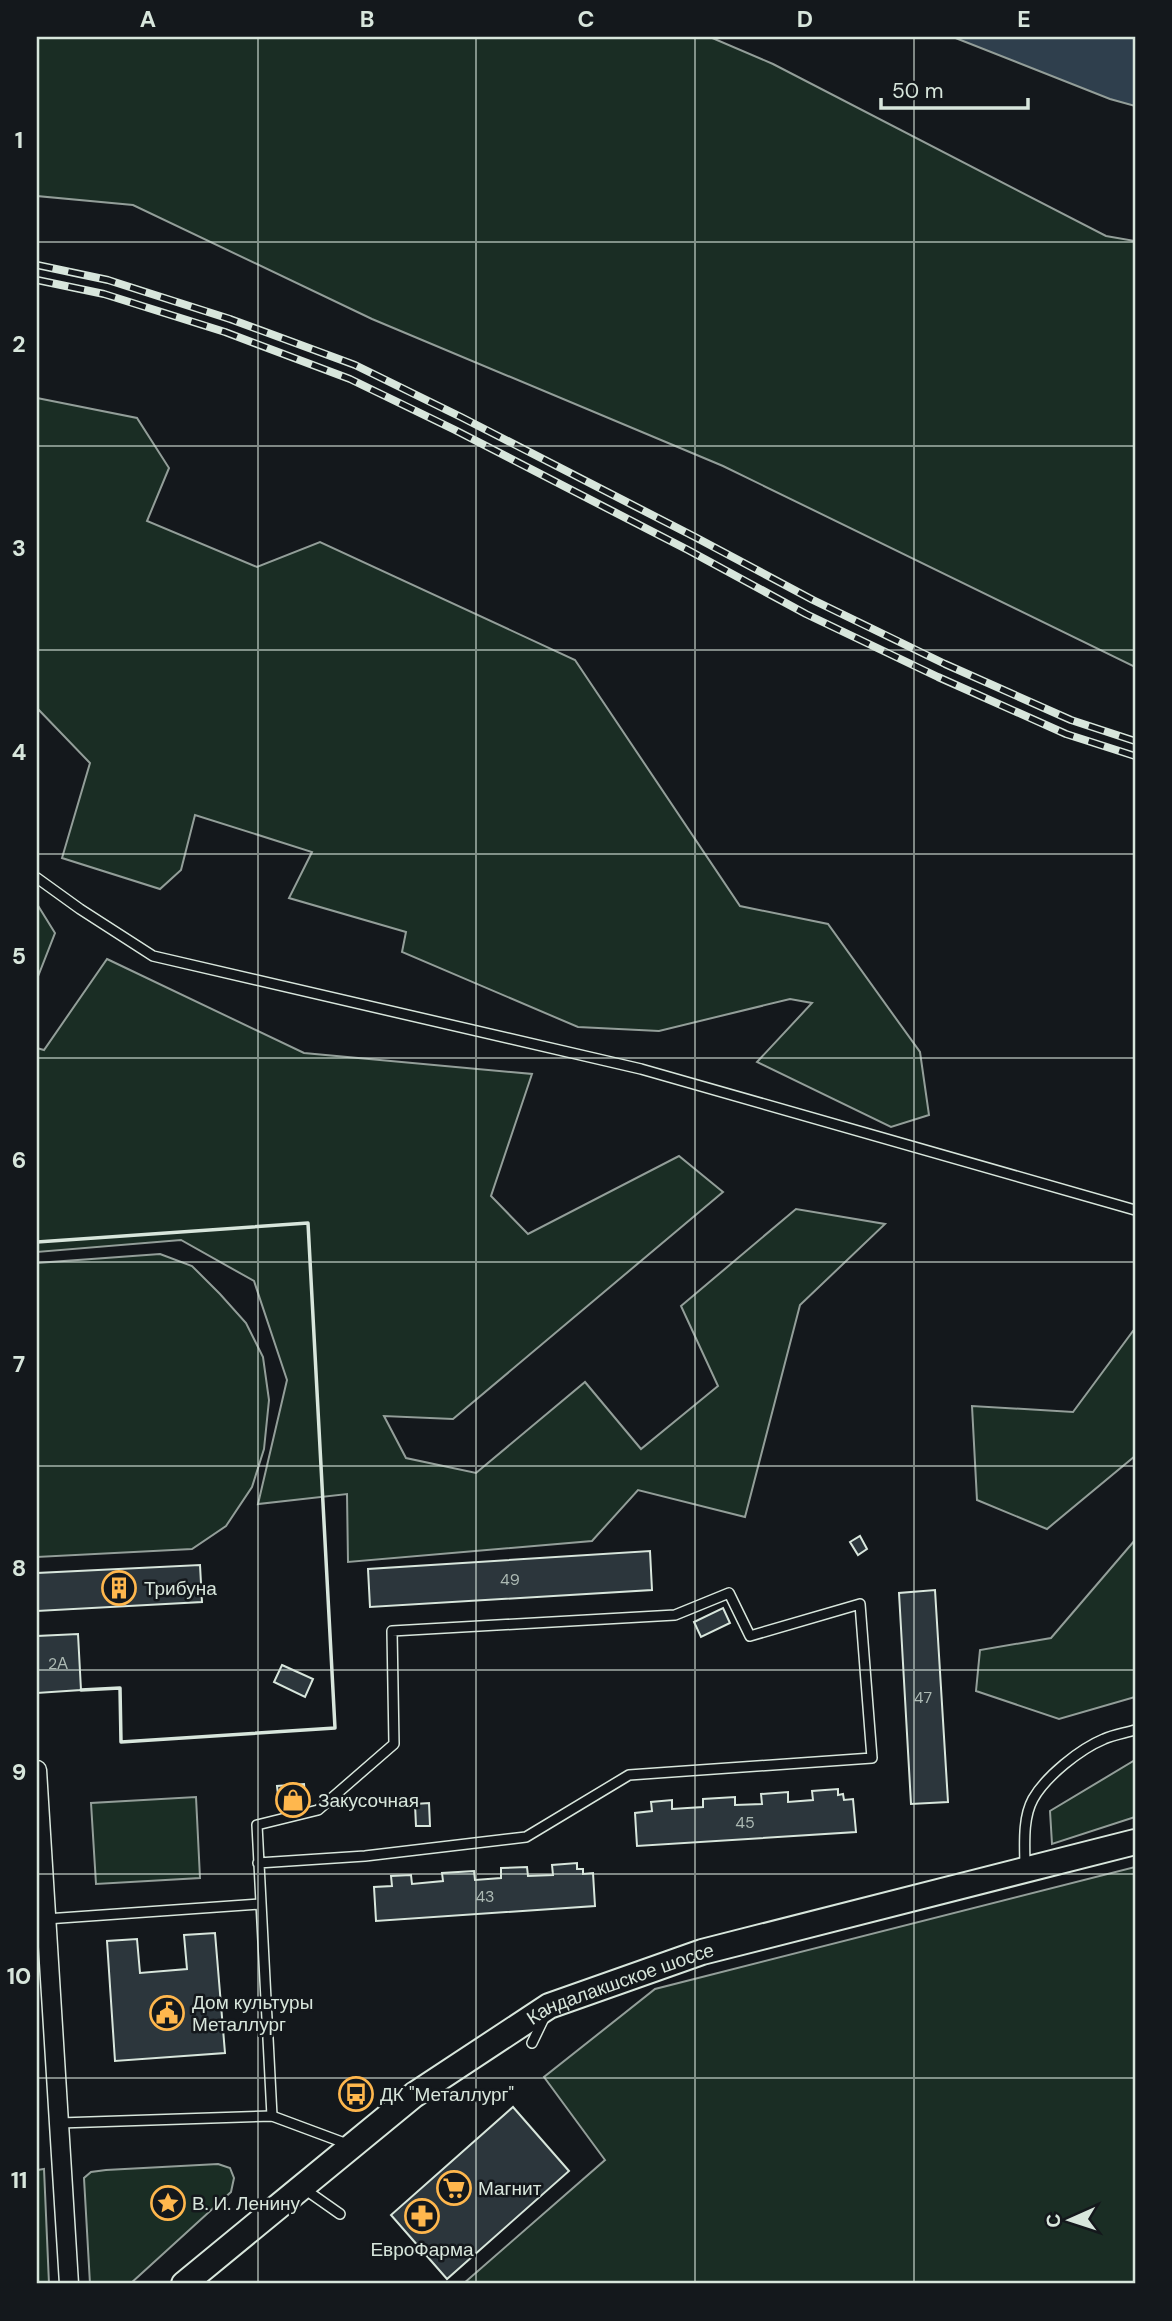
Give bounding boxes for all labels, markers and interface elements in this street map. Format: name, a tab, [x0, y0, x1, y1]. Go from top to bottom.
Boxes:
text: A	[140, 4, 156, 34]
text: B	[360, 4, 374, 34]
text: C	[578, 4, 594, 34]
text: D	[797, 4, 813, 34]
text: E	[1017, 4, 1031, 34]
scale bar	[881, 66, 1028, 110]
text: 50 m	[892, 77, 943, 105]
text: 1	[15, 125, 23, 155]
text: 2	[12, 329, 26, 359]
text: 3	[12, 533, 26, 563]
text: 4	[12, 737, 27, 767]
text: 5	[12, 941, 26, 971]
text: 6	[12, 1145, 26, 1175]
text: 7	[13, 1349, 25, 1379]
text: 8	[12, 1553, 26, 1583]
building icon: Трибуна	[100, 1569, 138, 1607]
house number: 49	[500, 1569, 520, 1590]
place label: Трибуна	[144, 1576, 217, 1601]
house number: 2А	[48, 1653, 68, 1674]
house number: 47	[914, 1687, 932, 1708]
text: 9	[12, 1757, 26, 1787]
shop icon: Закусочная	[274, 1781, 312, 1819]
place label: Закусочная	[318, 1788, 419, 1813]
house number: 45	[735, 1812, 755, 1833]
house number: 43	[475, 1886, 495, 1907]
street label: Кандалакшское шоссе	[522, 1937, 717, 2030]
text: 10	[7, 1961, 31, 1991]
place label: Дом культуры Металлург	[192, 1990, 313, 2037]
public building icon: Дом культуры Металлург	[148, 1994, 186, 2032]
bus stop icon: ДК "Металлург"	[337, 2075, 375, 2113]
place label: ДК "Металлург"	[380, 2082, 514, 2107]
text: 11	[11, 2165, 27, 2195]
supermarket icon: Магнит	[435, 2169, 473, 2207]
place label: Магнит	[478, 2176, 542, 2201]
place icon: В. И. Ленину	[149, 2184, 187, 2222]
north arrow	[1036, 2184, 1106, 2254]
place label: В. И. Ленину	[192, 2191, 301, 2216]
pharmacy icon: ЕвроФарма	[403, 2197, 441, 2235]
text: С	[1041, 2213, 1066, 2228]
place label: ЕвроФарма	[370, 2237, 474, 2262]

